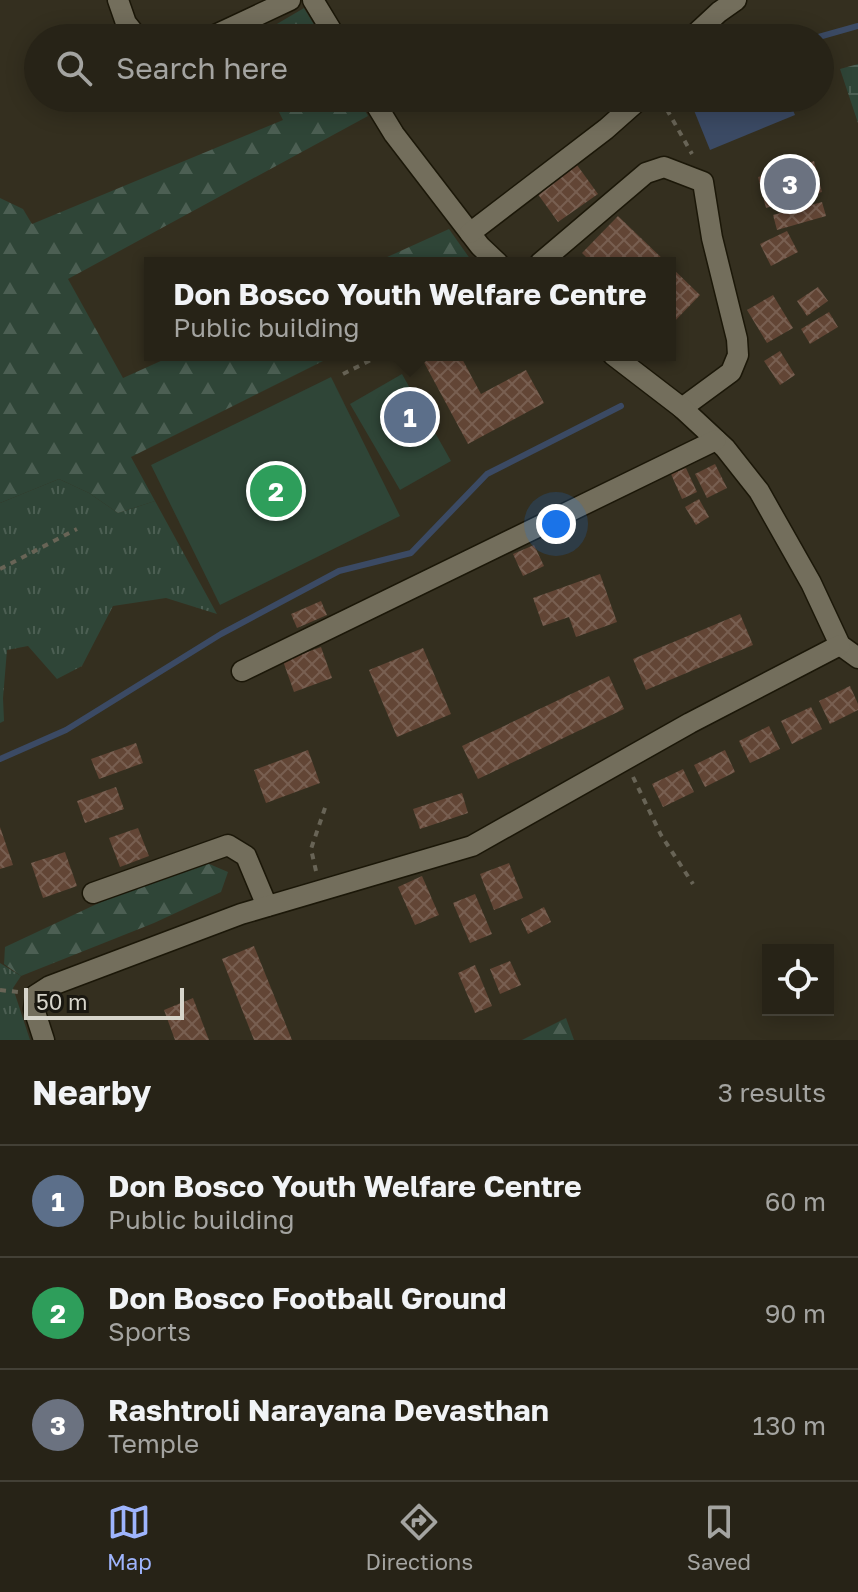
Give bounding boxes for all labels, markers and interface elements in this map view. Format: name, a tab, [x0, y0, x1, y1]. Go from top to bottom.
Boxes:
search box	[24, 24, 834, 112]
icon: search	[52, 46, 96, 90]
text: Search here	[116, 50, 288, 86]
pin: 3	[764, 154, 816, 214]
popup	[144, 257, 676, 361]
text: Don Bosco Youth Welfare Centre	[173, 276, 647, 312]
text: Public building	[173, 312, 360, 343]
pin: 1	[384, 387, 436, 447]
pin: 2	[250, 461, 302, 521]
your location	[536, 504, 576, 544]
map controls	[762, 944, 834, 1016]
button: locate	[762, 944, 834, 1016]
scale bar	[24, 984, 184, 1020]
text: 50 m	[36, 988, 87, 1015]
text: Nearby	[32, 1072, 152, 1112]
text: 3 results	[718, 1077, 826, 1108]
text: Don Bosco Youth Welfare Centre	[108, 1168, 582, 1204]
text: 1	[51, 1186, 65, 1217]
text: 60 m	[765, 1186, 826, 1217]
text: Public building	[108, 1204, 294, 1235]
text: Don Bosco Football Ground	[108, 1280, 506, 1316]
text: 2	[50, 1298, 66, 1329]
text: 90 m	[765, 1298, 826, 1329]
text: Sports	[108, 1316, 191, 1347]
text: Rashtroli Narayana Devasthan	[108, 1392, 549, 1428]
text: 3	[50, 1410, 66, 1441]
text: 130 m	[753, 1410, 826, 1441]
text: Temple	[108, 1428, 199, 1459]
tab: Map	[107, 1500, 152, 1575]
tab: Directions	[366, 1500, 473, 1575]
tab: Saved	[687, 1500, 751, 1575]

